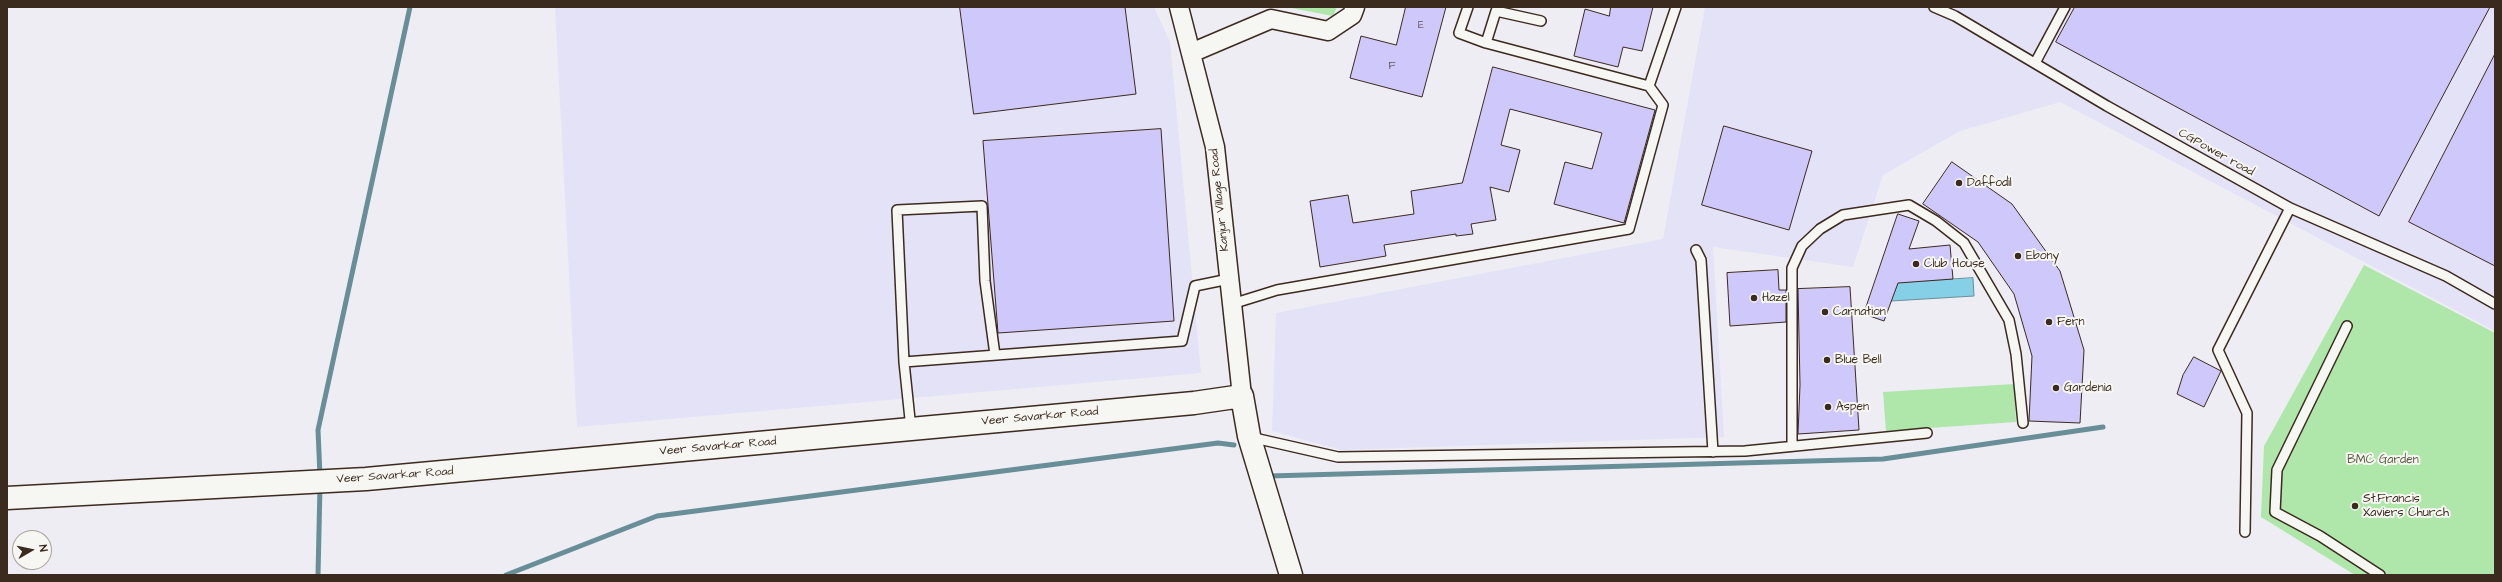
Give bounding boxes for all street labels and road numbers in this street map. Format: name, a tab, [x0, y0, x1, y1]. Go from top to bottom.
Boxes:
street label: CGPower road	[2176, 126, 2256, 180]
street label: Kanjur Village Road	[1207, 148, 1233, 252]
street label: Veer Savarkar Road	[981, 405, 1099, 429]
street label: Veer Savarkar Road	[659, 435, 777, 459]
street label: Veer Savarkar Road	[336, 465, 454, 487]

